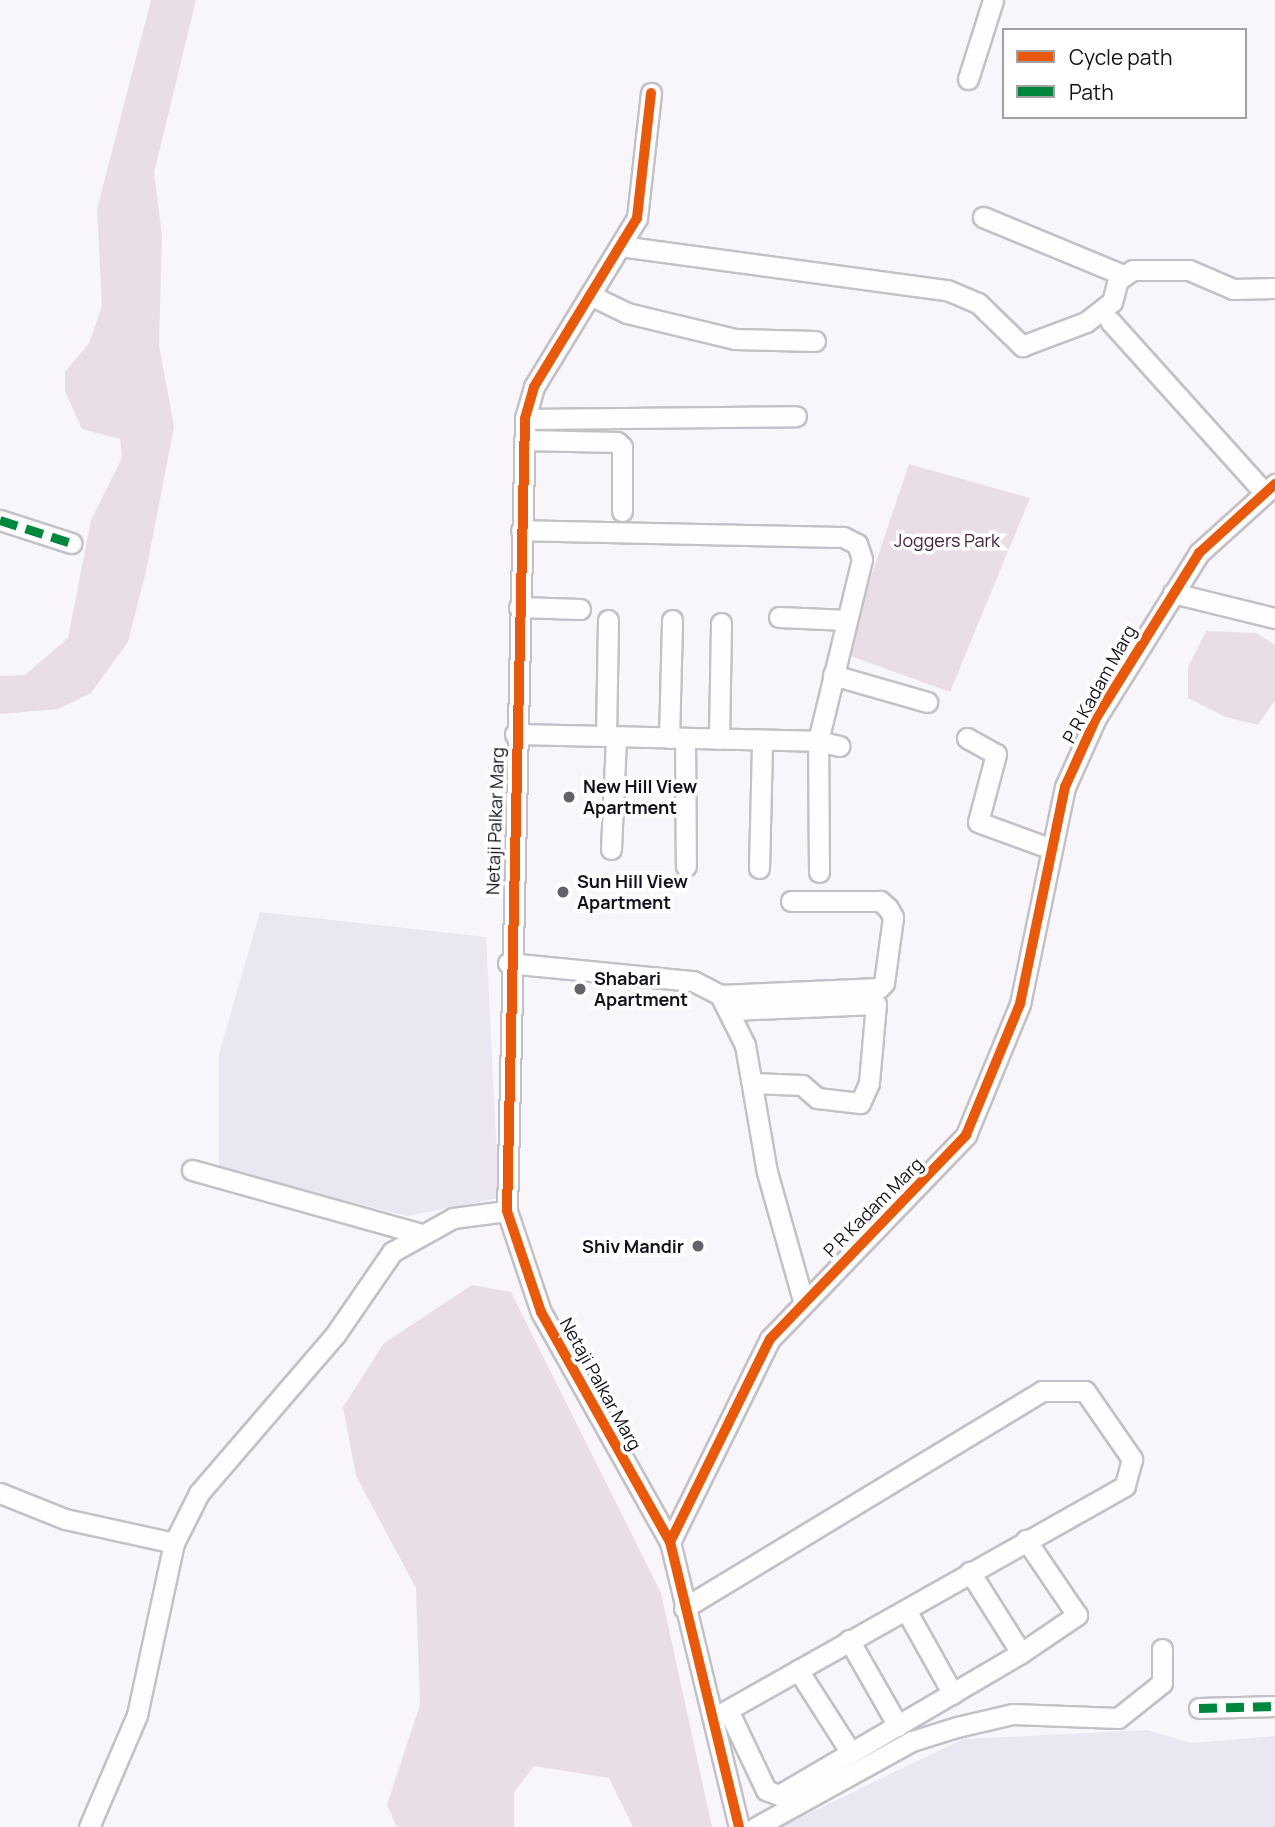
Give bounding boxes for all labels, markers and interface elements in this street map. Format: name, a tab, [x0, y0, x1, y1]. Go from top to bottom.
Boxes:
legend	[1002, 28, 1247, 119]
text: Cycle path	[1069, 43, 1172, 71]
text: Path	[1069, 78, 1114, 106]
park label: Joggers Park	[894, 529, 1000, 551]
street label: P R Kadam Marg	[1058, 621, 1140, 747]
street label: Netaji Palkar Marg	[482, 747, 508, 895]
place label: New Hill View Apartment	[583, 776, 697, 818]
marker: New Hill View Apartment	[561, 789, 577, 805]
place label: Sun Hill View Apartment	[577, 871, 688, 914]
marker: Sun Hill View Apartment	[555, 884, 571, 900]
place label: Shabari Apartment	[594, 968, 688, 1010]
marker: Shabari Apartment	[572, 981, 588, 997]
street label: P R Kadam Marg	[819, 1153, 927, 1261]
place label: Shiv Mandir	[582, 1235, 684, 1257]
marker: Shiv Mandir	[690, 1238, 706, 1254]
street label: Netaji Palkar Marg	[556, 1314, 646, 1454]

